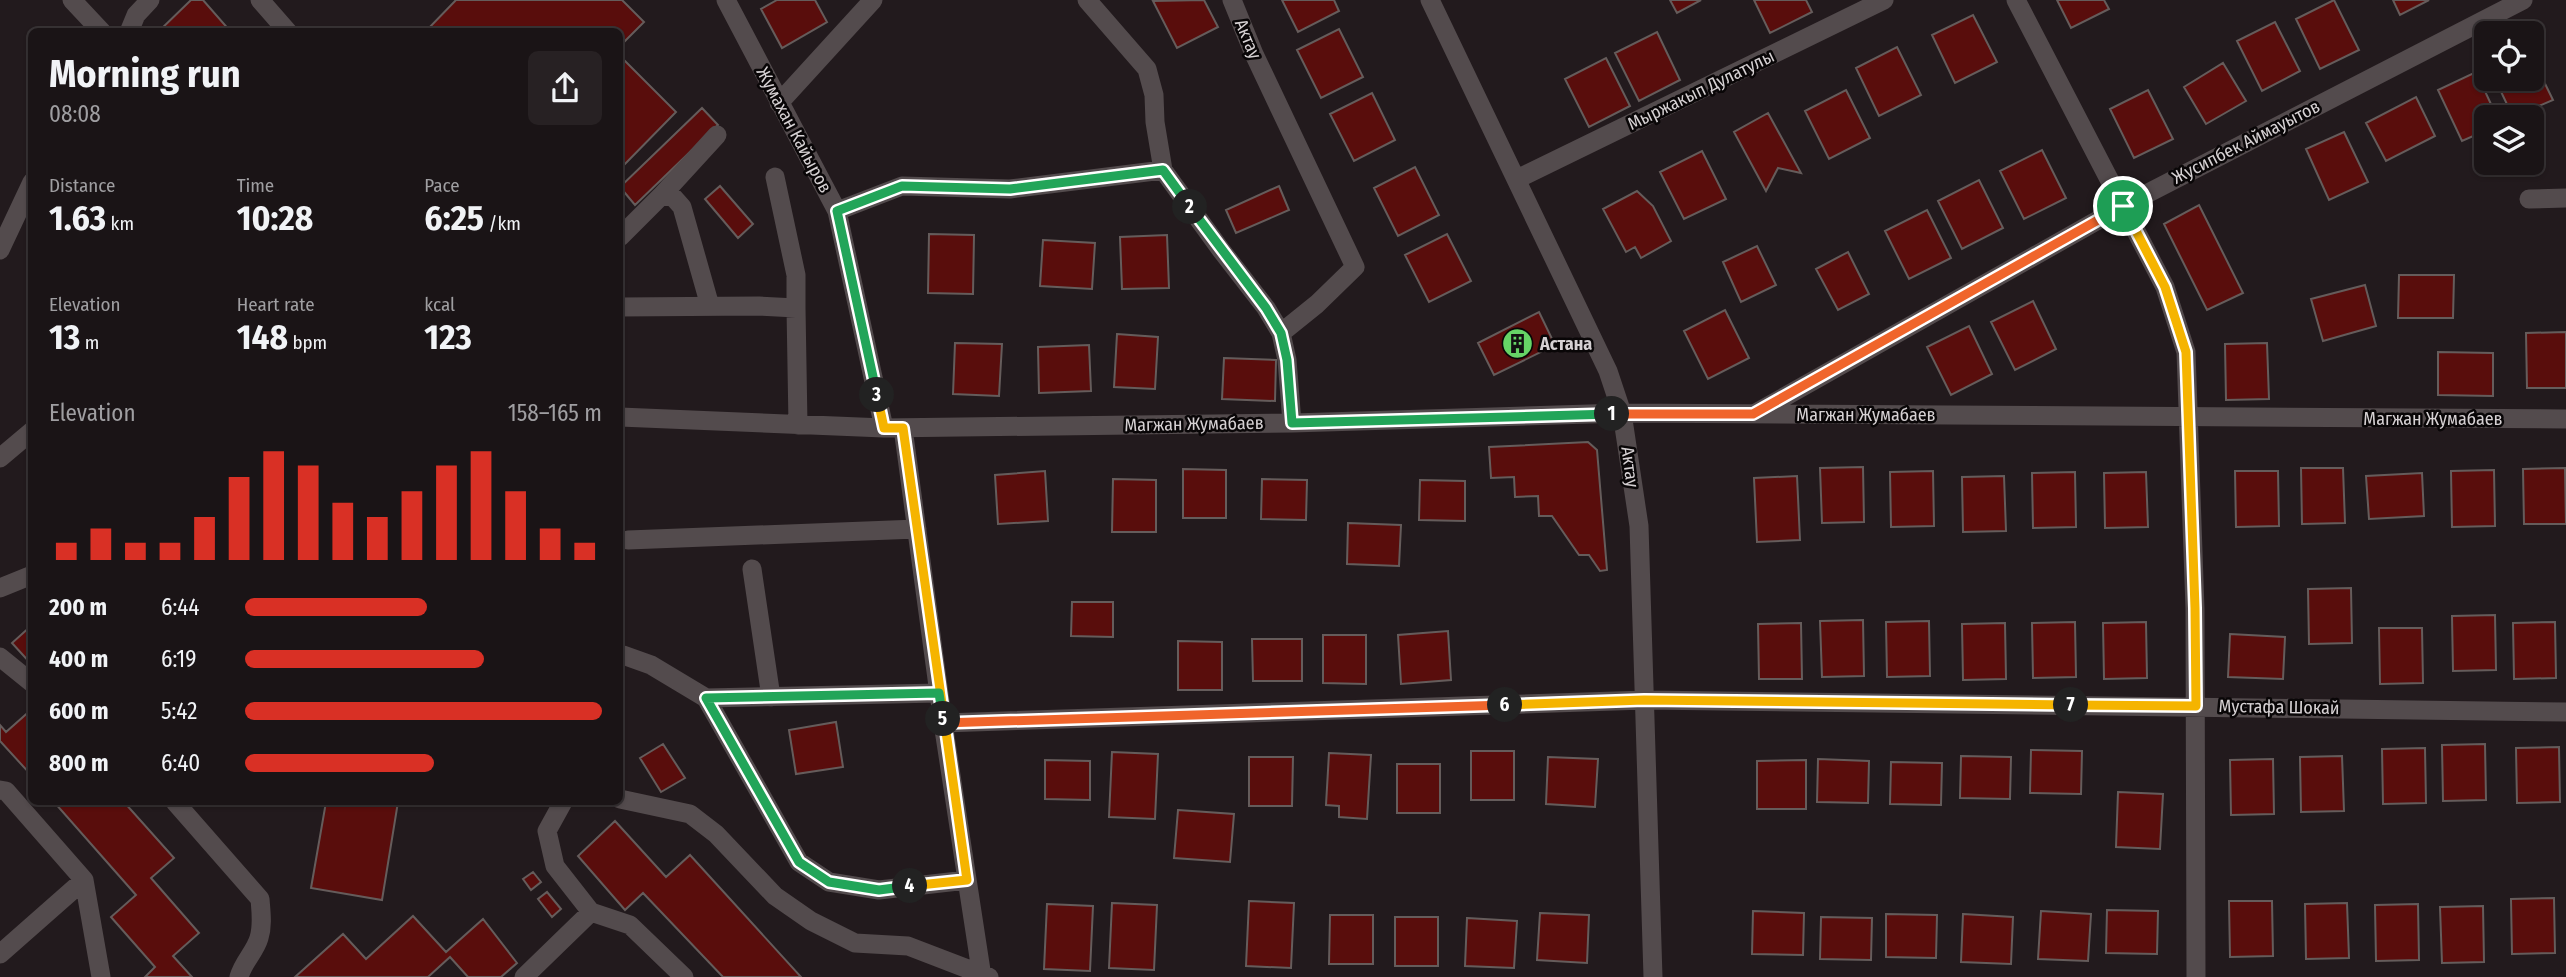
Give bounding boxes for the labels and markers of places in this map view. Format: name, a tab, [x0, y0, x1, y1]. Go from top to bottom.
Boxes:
pin	[2093, 176, 2153, 236]
pin: 2	[1172, 190, 1208, 224]
building icon: Астана	[1500, 327, 1534, 361]
place label: Астана	[1539, 333, 1592, 355]
pin: 3	[860, 378, 894, 412]
pin: 1	[1594, 396, 1630, 432]
pin: 6	[1488, 688, 1522, 722]
pin: 7	[2054, 688, 2088, 722]
pin: 5	[926, 702, 960, 736]
pin: 4	[892, 868, 928, 903]

